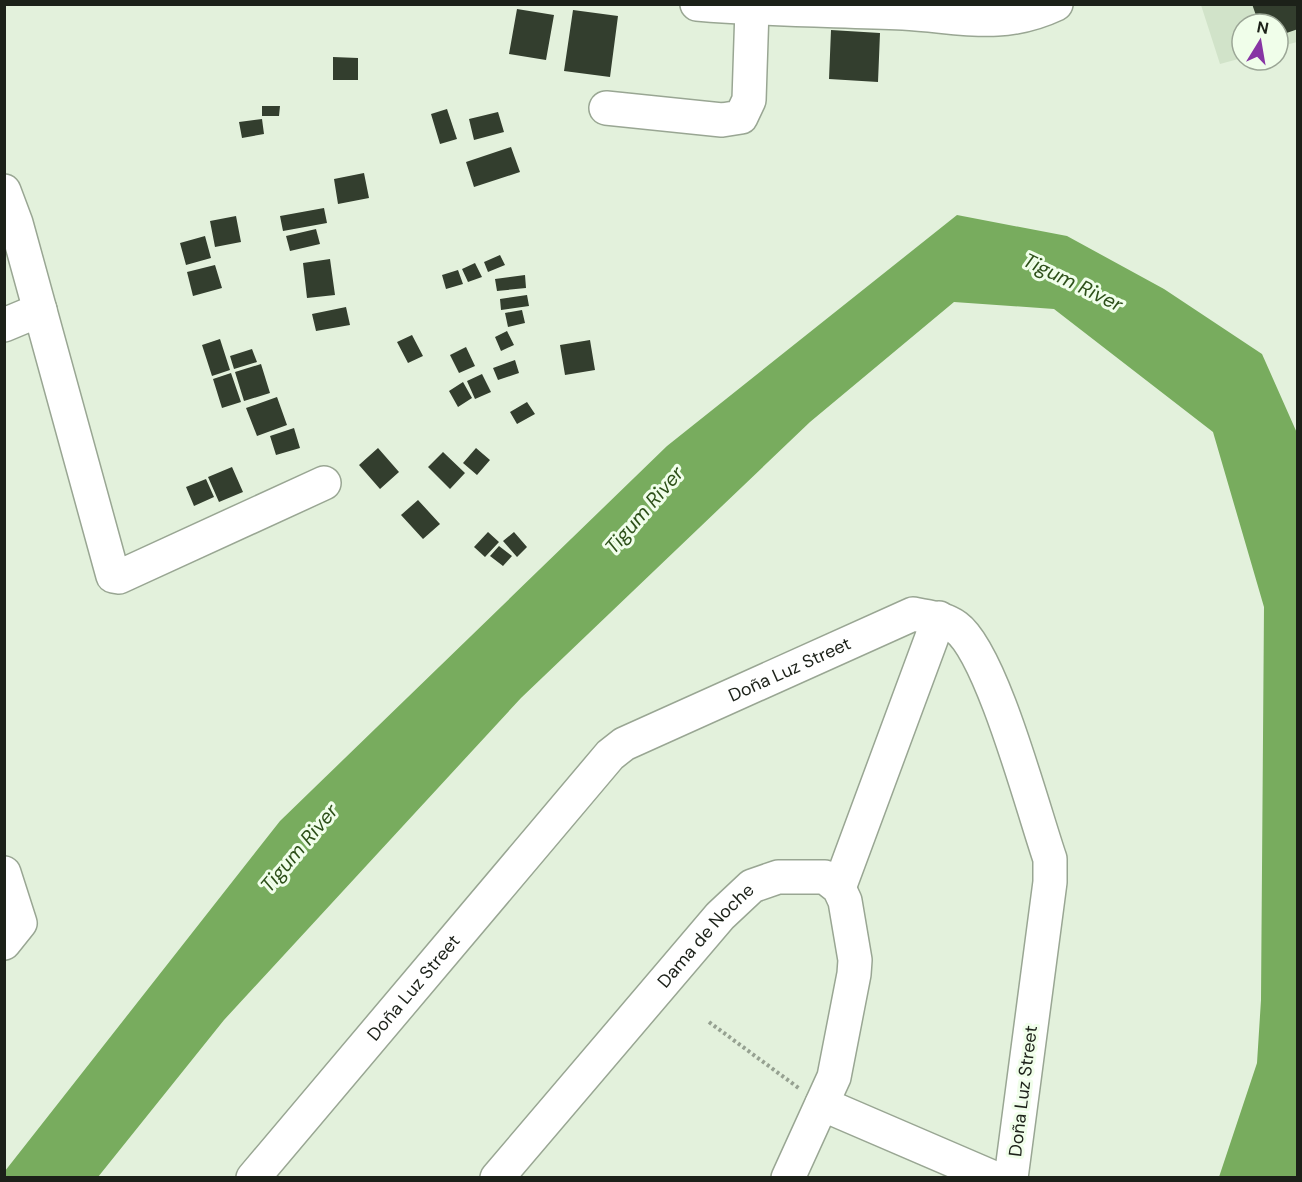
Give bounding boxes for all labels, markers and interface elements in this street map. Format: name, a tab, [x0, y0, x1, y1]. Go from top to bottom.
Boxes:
north arrow	[1230, 12, 1290, 72]
text: N	[1255, 16, 1270, 39]
water label: Tigum River	[1019, 247, 1128, 318]
water label: Tigum River	[599, 460, 690, 559]
street label: Doña Luz Street	[725, 631, 855, 707]
water label: Tigum River	[254, 798, 344, 898]
street label: Dama de Noche	[652, 878, 759, 993]
street label: Doña Luz Street	[362, 930, 465, 1046]
street label: Doña Luz Street	[1003, 1024, 1043, 1158]

